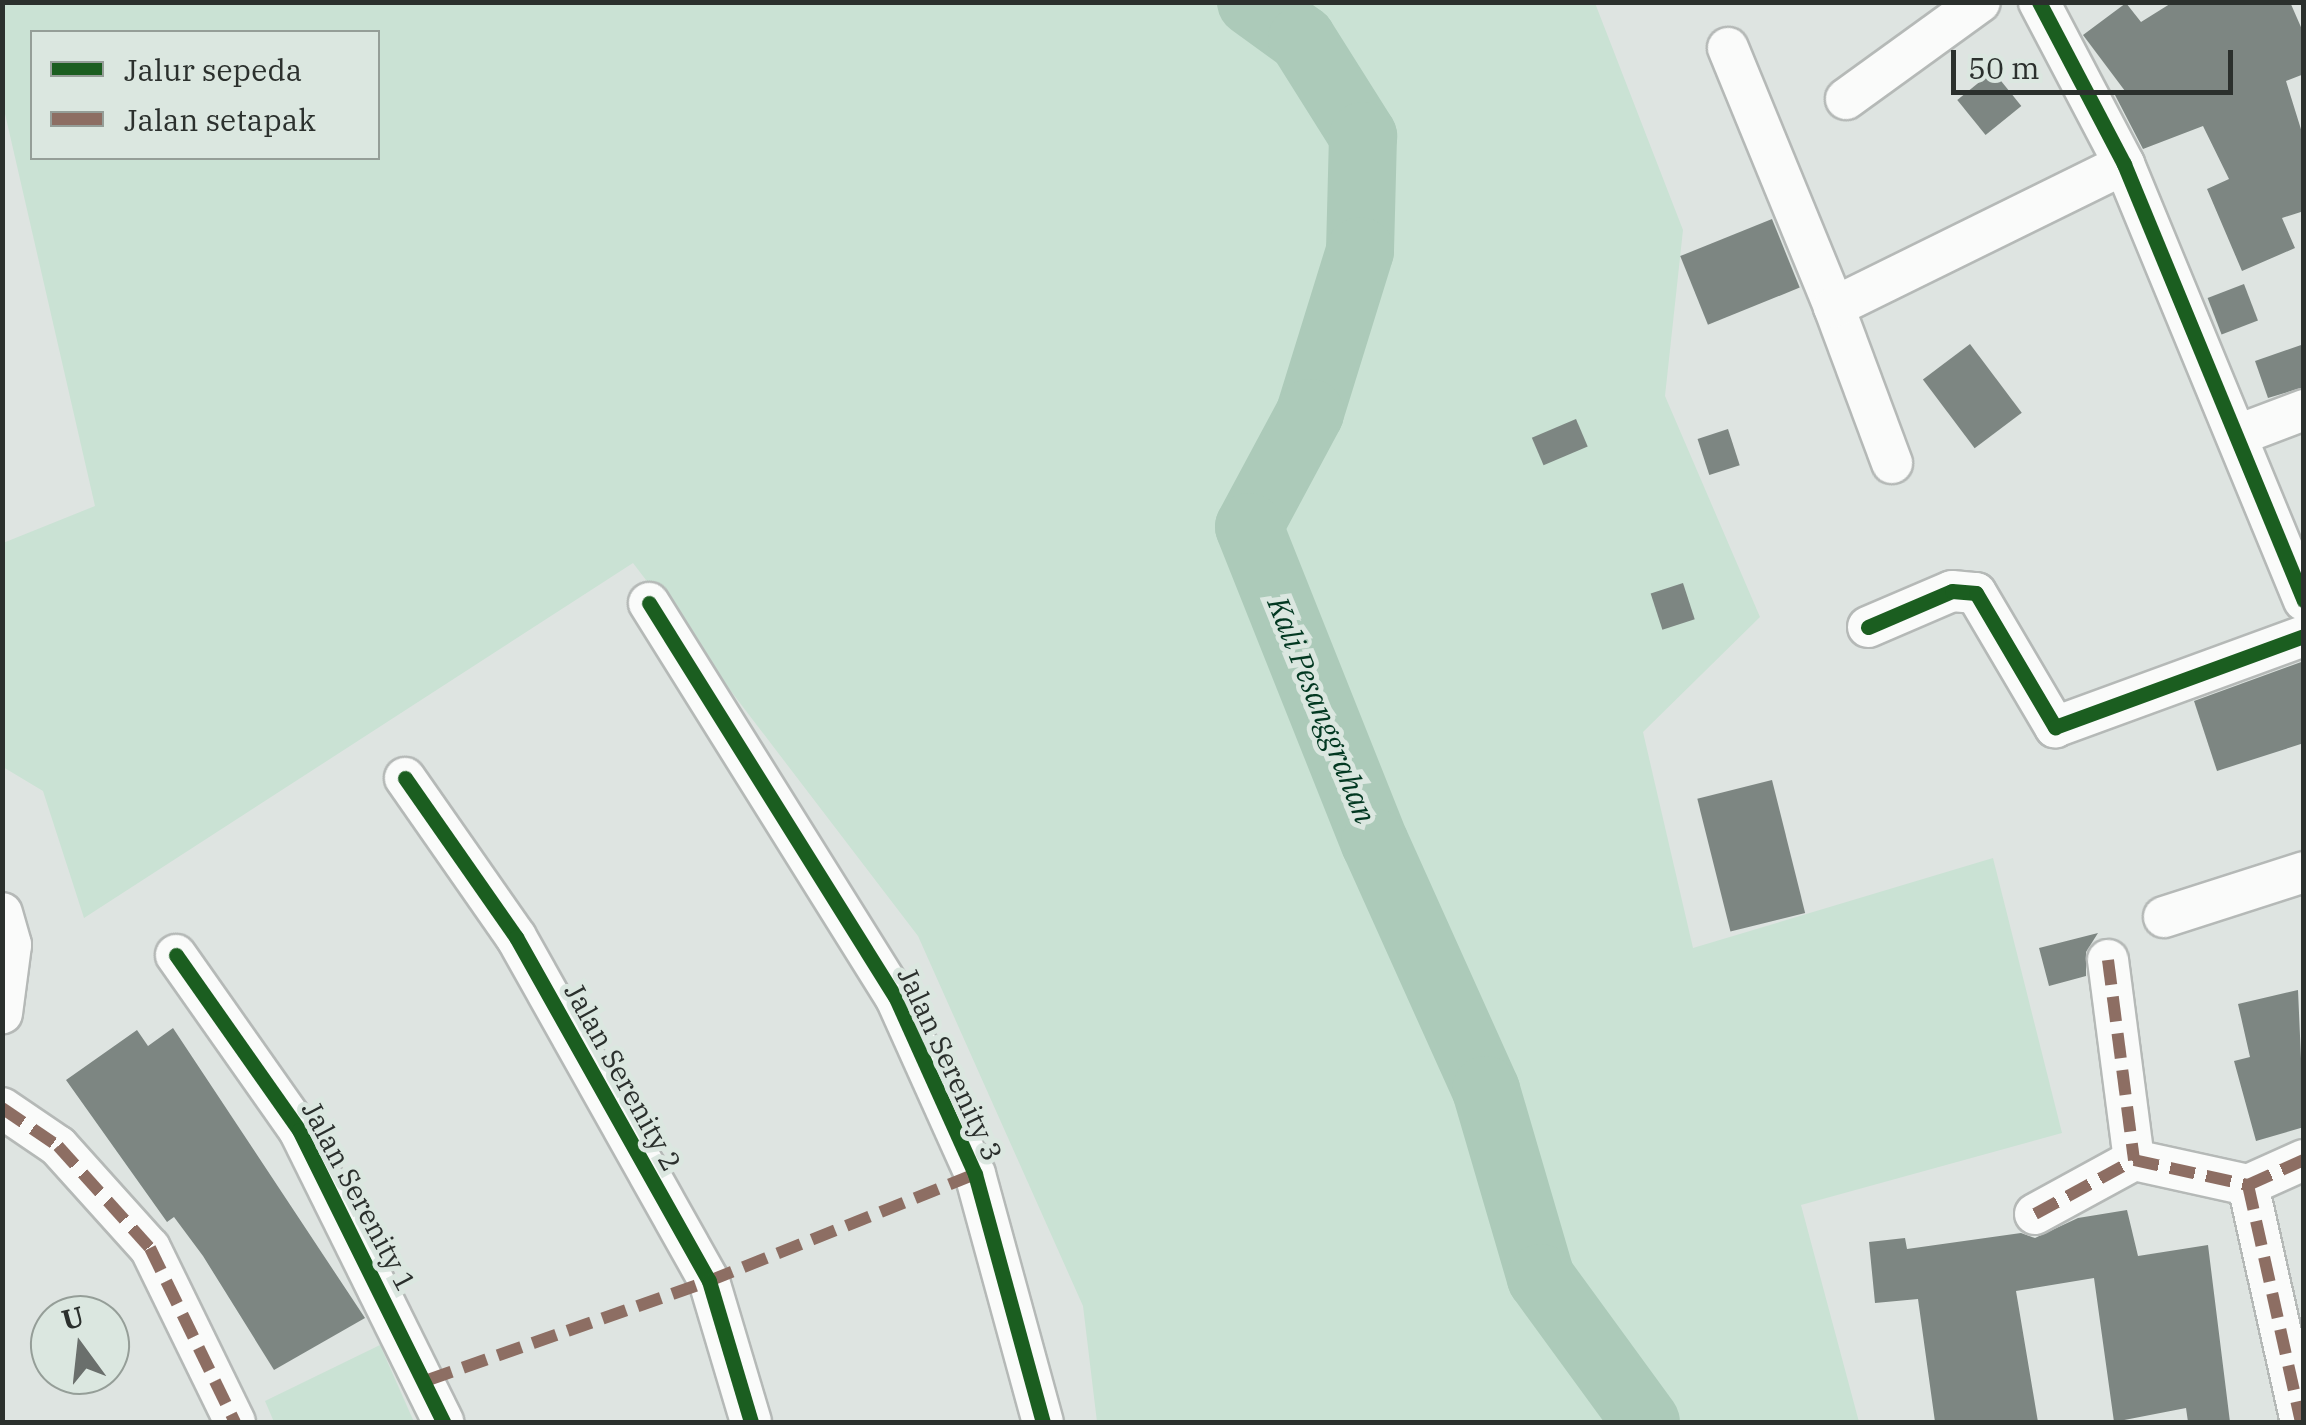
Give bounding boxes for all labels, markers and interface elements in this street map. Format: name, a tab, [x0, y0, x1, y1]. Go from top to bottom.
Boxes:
legend	[30, 30, 380, 160]
scale bar	[1956, 30, 2238, 92]
text: 50 m	[1968, 48, 2040, 87]
text: Jalur sepeda	[124, 50, 302, 89]
text: Jalan setapak	[124, 100, 316, 139]
water label: Kali Pesanggrahan	[1260, 592, 1384, 828]
street label: Jalan Serenity 3	[890, 962, 1010, 1166]
street label: Jalan Serenity 2	[557, 977, 689, 1177]
street label: Jalan Serenity 1	[295, 1096, 423, 1296]
north arrow	[30, 1295, 130, 1395]
text: U	[57, 1297, 88, 1338]

